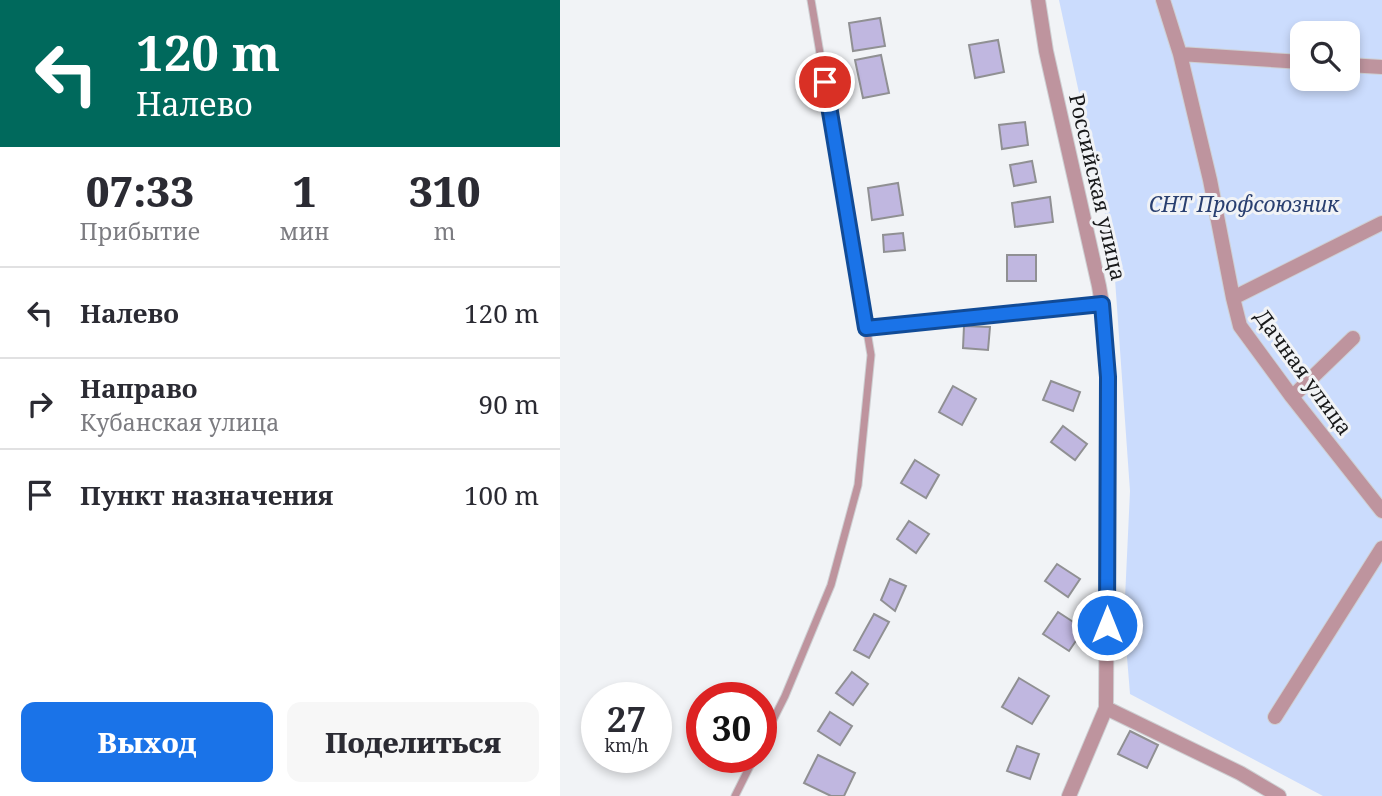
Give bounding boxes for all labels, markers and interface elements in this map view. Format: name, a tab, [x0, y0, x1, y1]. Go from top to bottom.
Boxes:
text: 120 m	[136, 19, 280, 85]
map controls	[1290, 21, 1360, 91]
button: search	[1290, 21, 1360, 91]
icon: left	[21, 28, 112, 119]
pin	[795, 52, 855, 112]
icon: arrive	[806, 63, 844, 101]
text: Налево	[136, 82, 253, 125]
street label: Российская улица	[1063, 91, 1133, 283]
text: 07:33	[86, 162, 194, 219]
text: 1	[293, 162, 316, 219]
text: 310	[409, 162, 480, 219]
park label: СНТ Профсоюзник	[1149, 190, 1340, 218]
text: Прибытие	[80, 215, 200, 247]
text: мин	[280, 215, 330, 247]
text: m	[434, 215, 456, 247]
icon: left	[21, 294, 59, 332]
text: Налево	[80, 295, 179, 331]
text: 120 m	[464, 295, 539, 331]
street label: Дачная улица	[1249, 303, 1359, 441]
text: Направо	[80, 370, 198, 406]
icon: right	[21, 385, 59, 423]
text: 90 m	[479, 386, 539, 422]
text: Кубанская улица	[80, 406, 279, 438]
icon: arrive	[21, 476, 59, 514]
text: Пункт назначения	[80, 477, 333, 513]
text: 100 m	[464, 477, 539, 513]
position arrow	[1070, 588, 1144, 662]
speed limit sign: 30	[686, 682, 777, 773]
text: 27	[607, 695, 646, 742]
button: Выход	[21, 702, 273, 782]
button: Поделиться	[287, 702, 539, 782]
text: km/h	[604, 733, 649, 757]

